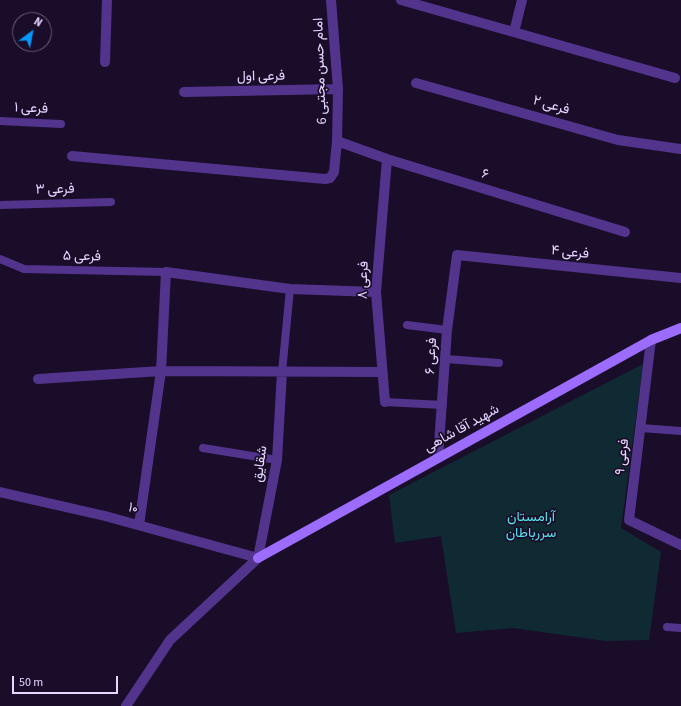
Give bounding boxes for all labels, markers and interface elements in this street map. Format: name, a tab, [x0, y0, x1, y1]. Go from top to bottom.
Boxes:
north arrow	[12, 12, 52, 52]
text: N	[31, 14, 45, 31]
street label: امام حسن مجتبی 6	[311, 17, 331, 125]
street label: فرعی اول	[237, 68, 285, 86]
street label: فرعی ۲	[531, 93, 571, 119]
street label: فرعی ۱	[14, 100, 48, 118]
street label: ۶	[479, 166, 491, 184]
street label: فرعی ۳	[35, 181, 75, 199]
street label: فرعی ۴	[550, 243, 590, 263]
street label: فرعی ۵	[63, 248, 101, 266]
street label: فرعی ۸	[355, 261, 373, 299]
street label: فرعی ۶	[423, 337, 441, 375]
street label: شهید آقا شاهی	[421, 401, 503, 457]
street label: فرعی ۹	[612, 438, 634, 476]
street label: شقایق	[250, 445, 272, 483]
street label: ۱۰	[126, 500, 140, 518]
park label: آرامستان سررباطان	[506, 510, 556, 542]
scale bar	[14, 668, 120, 694]
text: 50 m	[19, 674, 43, 691]

